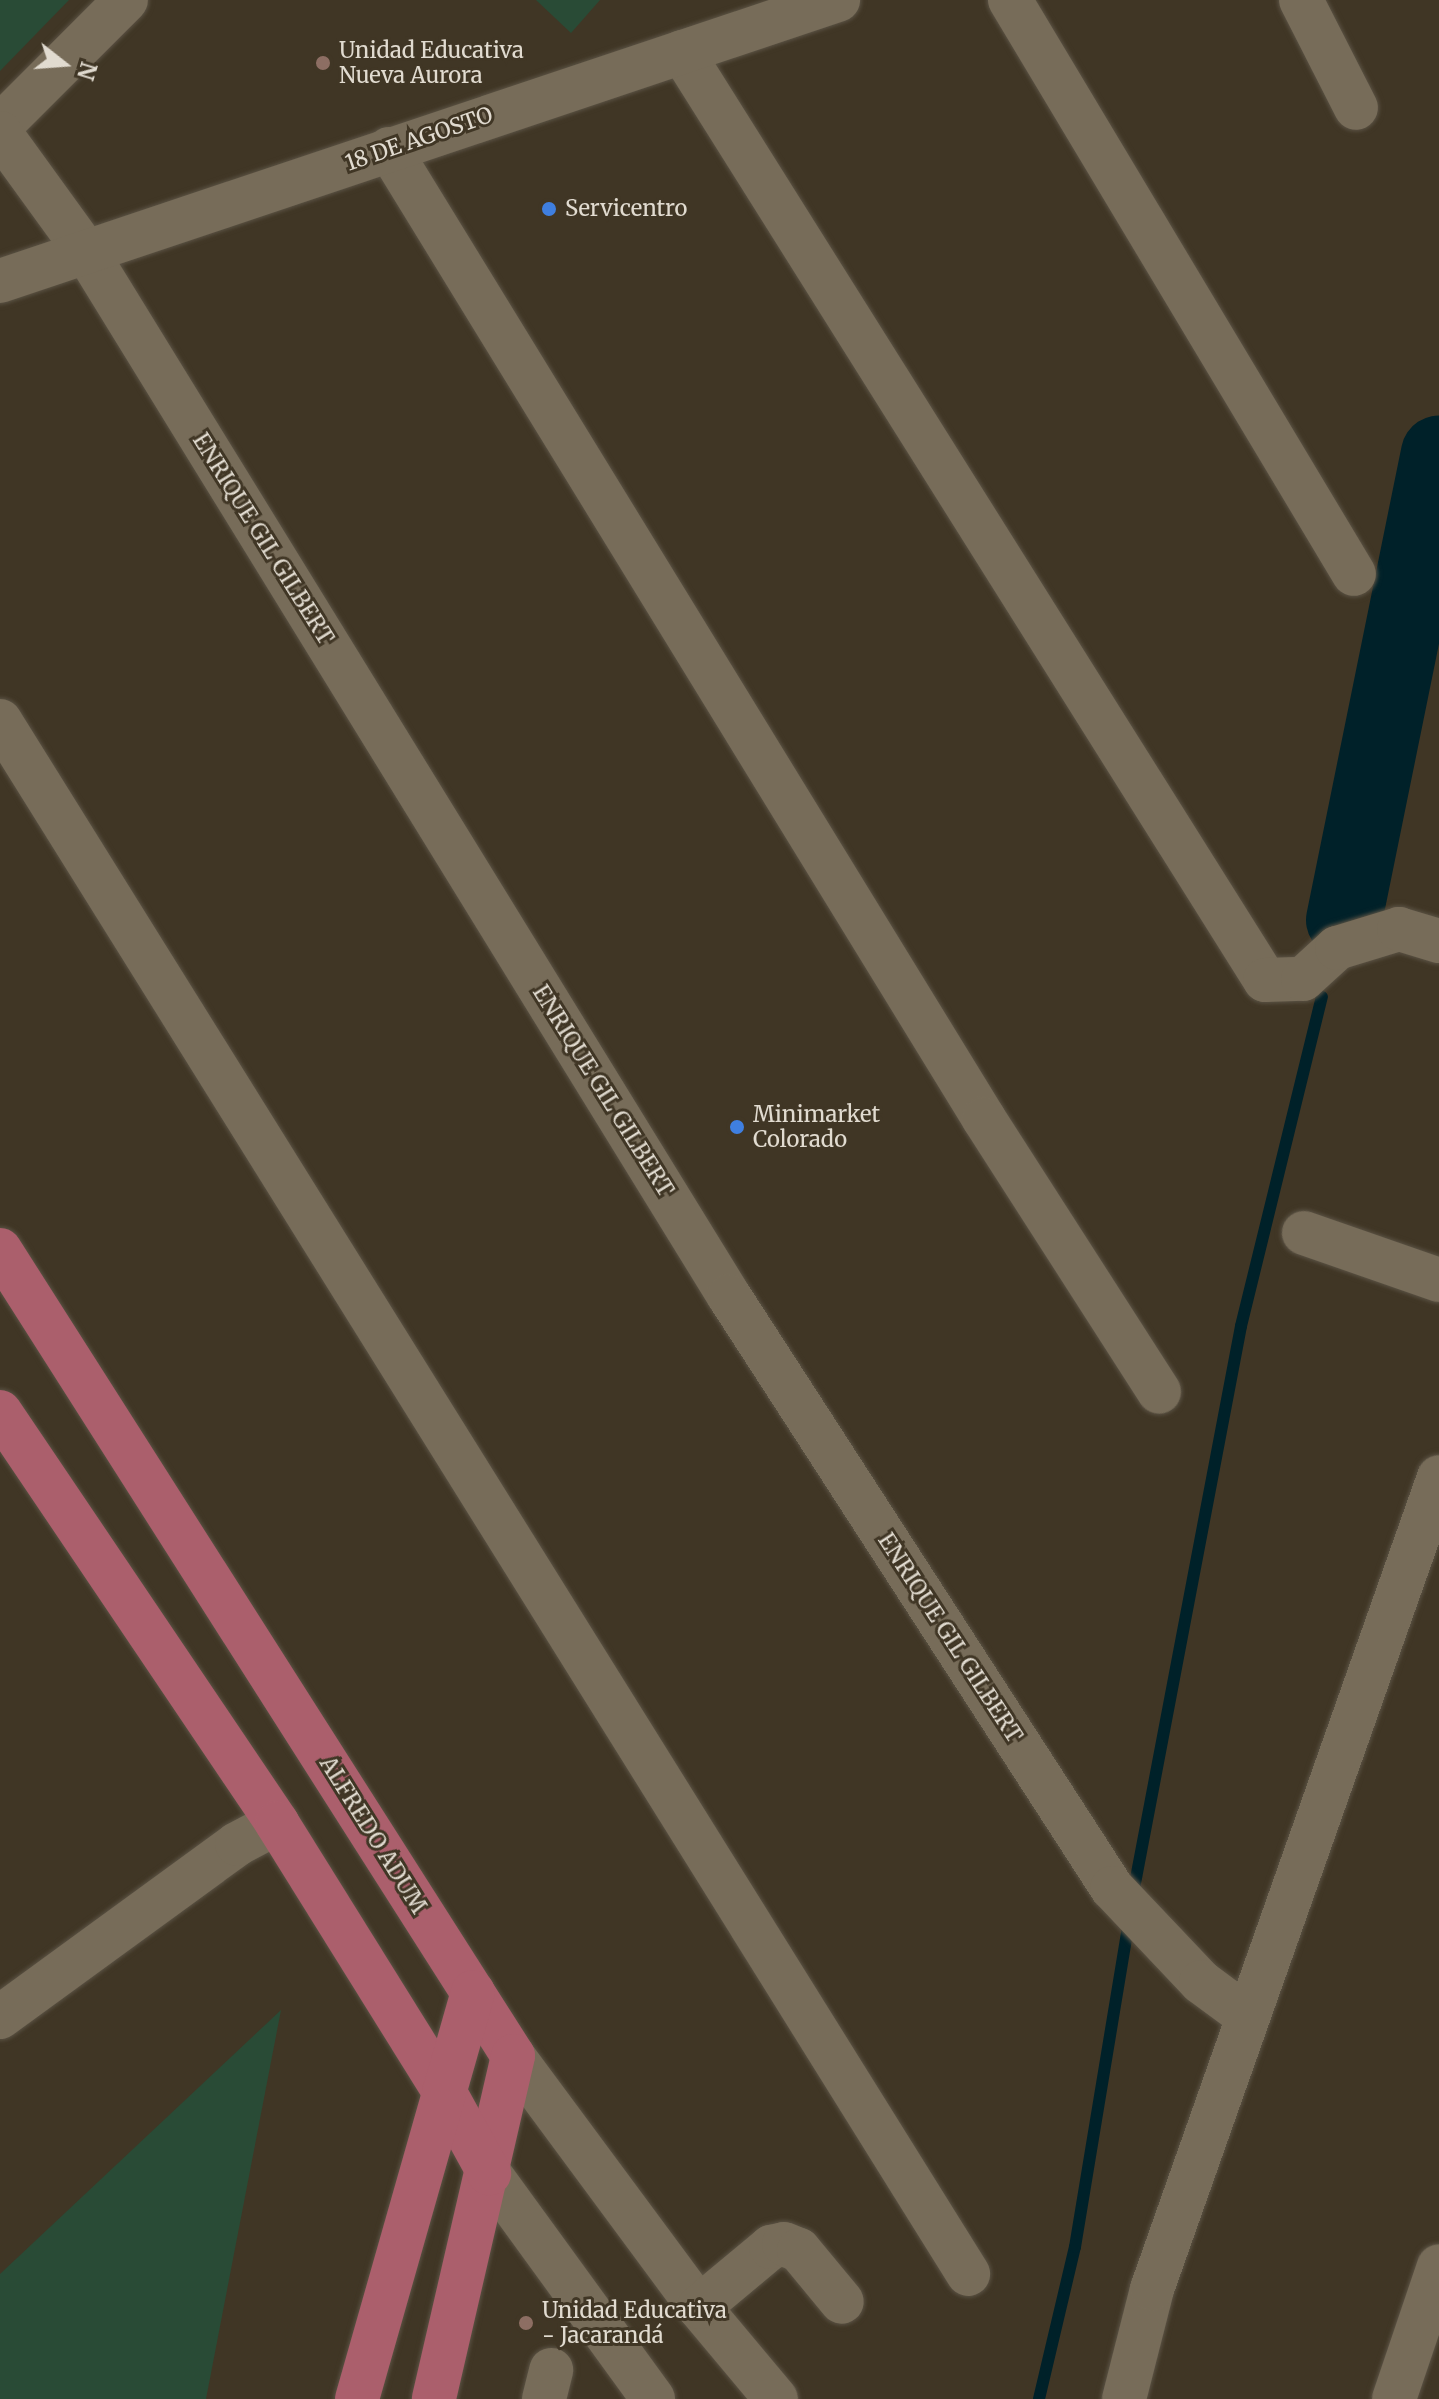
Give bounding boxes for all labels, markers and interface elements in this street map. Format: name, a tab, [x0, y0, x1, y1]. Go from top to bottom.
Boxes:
north arrow	[24, 24, 104, 104]
place label: Unidad Educativa Nueva Aurora	[339, 37, 524, 88]
marker: Unidad Educativa Nueva Aurora	[314, 54, 332, 72]
text: N	[71, 59, 103, 83]
street label: 18 DE AGOSTO	[342, 101, 496, 177]
place label: Servicentro	[565, 196, 687, 222]
marker: Servicentro	[540, 200, 558, 218]
street label: ENRIQUE GIL GILBERT	[187, 428, 339, 650]
street label: ENRIQUE GIL GILBERT	[527, 980, 679, 1202]
place label: Minimarket Colorado	[753, 1101, 880, 1152]
marker: Minimarket Colorado	[728, 1118, 746, 1136]
street label: ENRIQUE GIL GILBERT	[872, 1528, 1028, 1748]
street label: ALFREDO ADUM	[314, 1752, 432, 1918]
place label: Unidad Educativa - Jacarandá	[542, 2297, 727, 2348]
marker: Unidad Educativa - Jacarandá	[517, 2314, 535, 2332]

